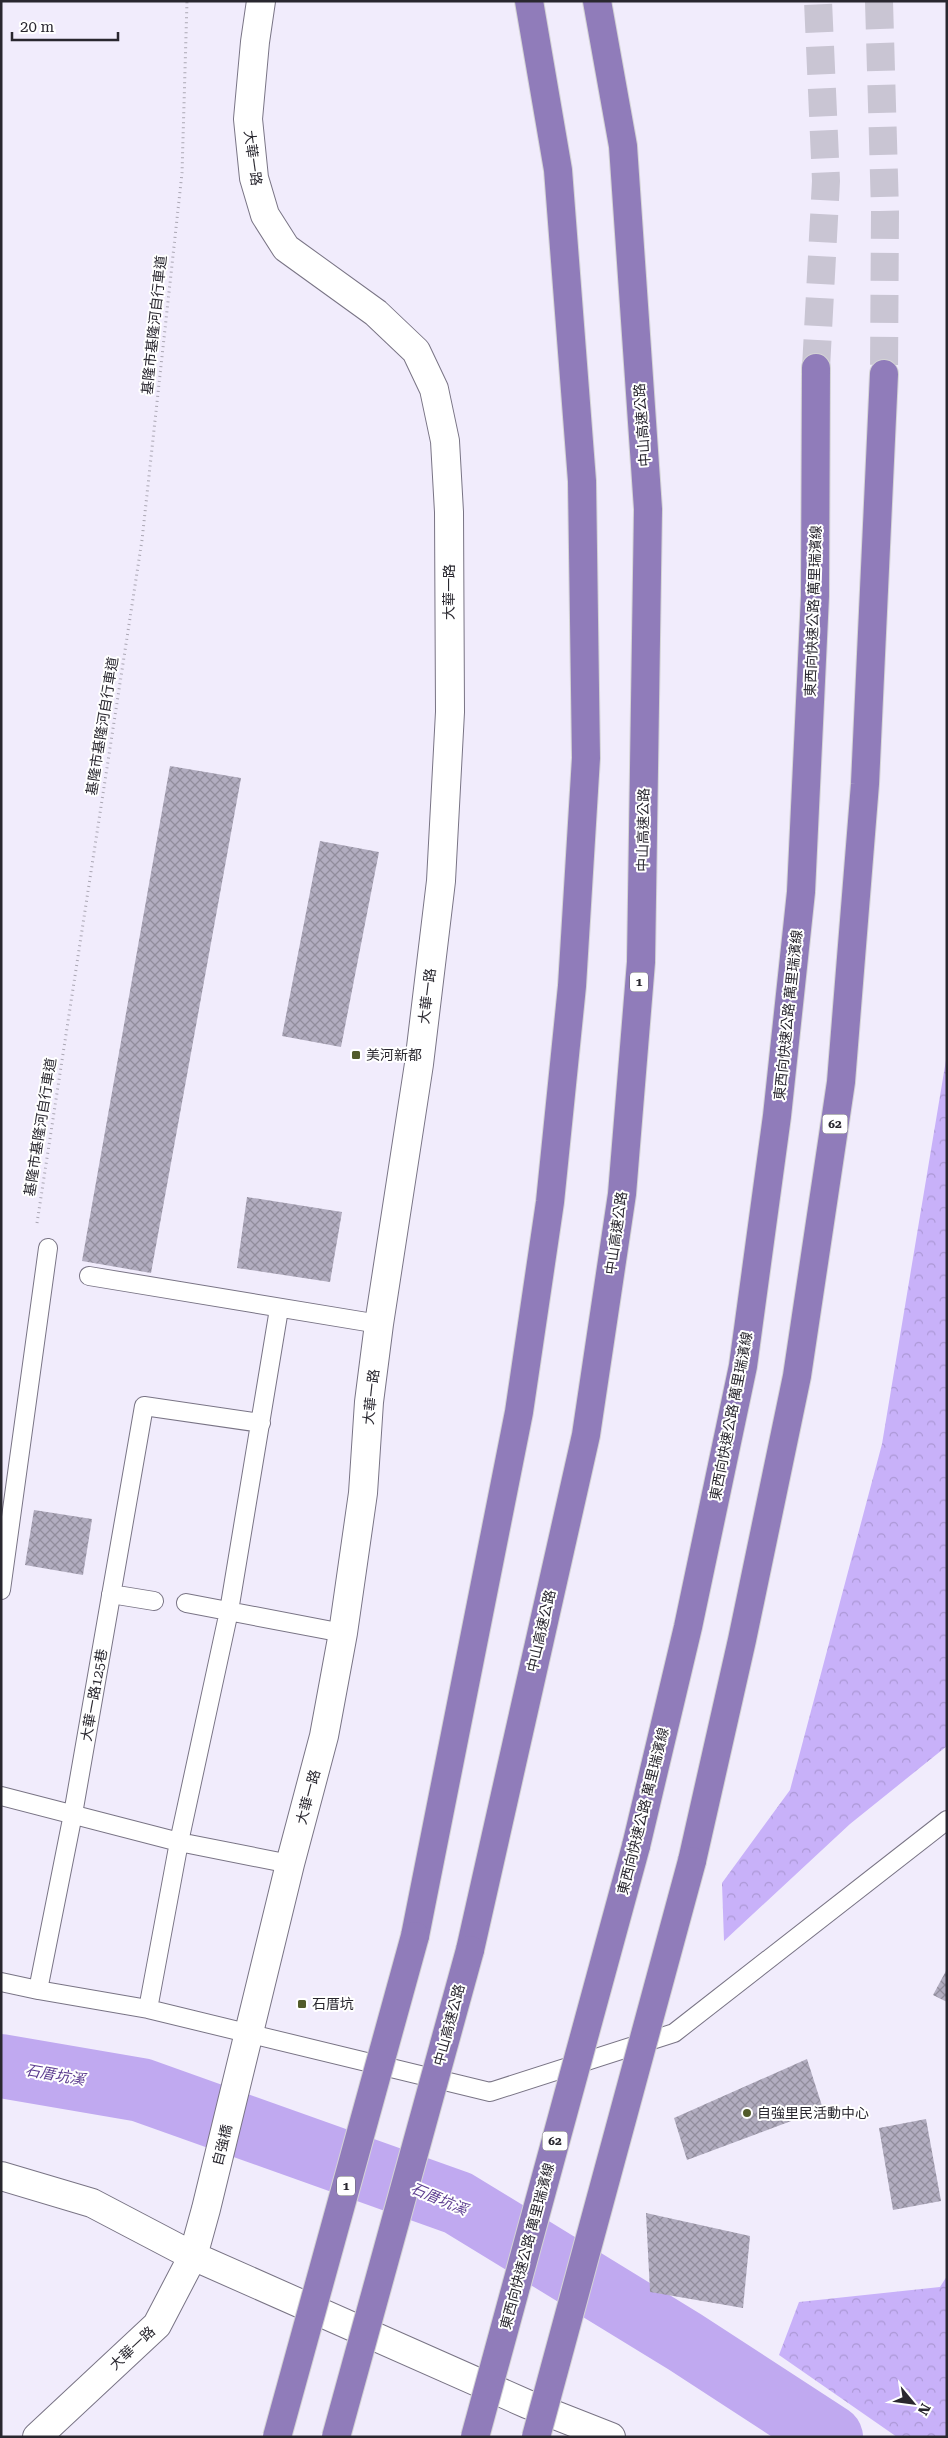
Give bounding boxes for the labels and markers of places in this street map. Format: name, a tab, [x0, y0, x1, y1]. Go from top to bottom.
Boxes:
place label: 美河新都	[366, 1047, 422, 1063]
marker: 美河新都	[350, 1049, 362, 1061]
place label: 石厝坑	[312, 1996, 354, 2012]
marker: 石厝坑	[296, 1998, 308, 2010]
place label: 自強里民活動中心	[757, 2105, 869, 2121]
marker: 自強里民活動中心	[741, 2107, 753, 2119]

